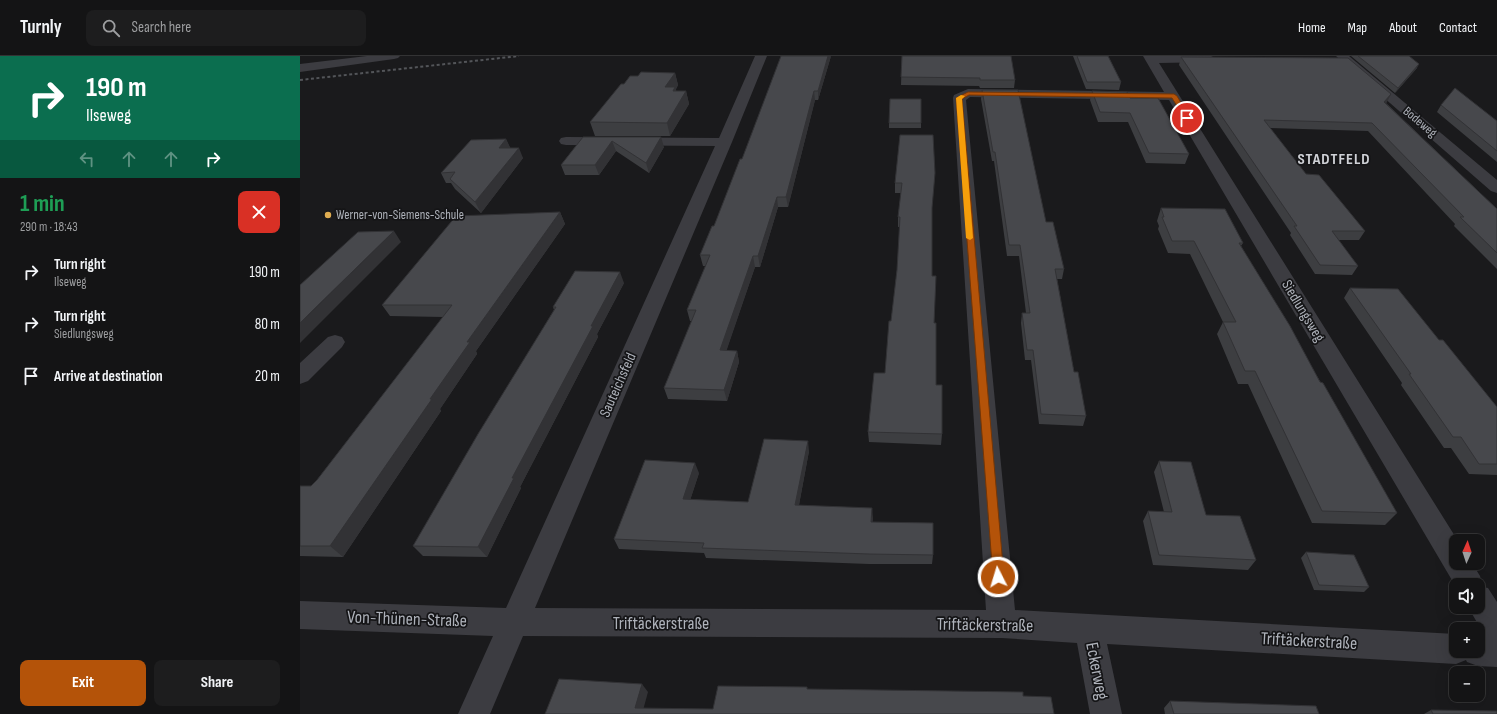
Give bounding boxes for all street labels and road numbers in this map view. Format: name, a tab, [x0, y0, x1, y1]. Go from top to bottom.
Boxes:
street label: Bodeweg	[1400, 103, 1440, 141]
street label: Siedlungsweg	[1277, 277, 1329, 345]
street label: Sauteichsfeld	[595, 350, 641, 420]
street label: Von-Thünen-Straße	[347, 606, 467, 632]
street label: Triftäckerstraße	[613, 613, 709, 634]
street label: Triftäckerstraße	[937, 614, 1033, 636]
street label: Triftäckerstraße	[1260, 628, 1358, 654]
street label: Eckerweg	[1081, 640, 1113, 702]

